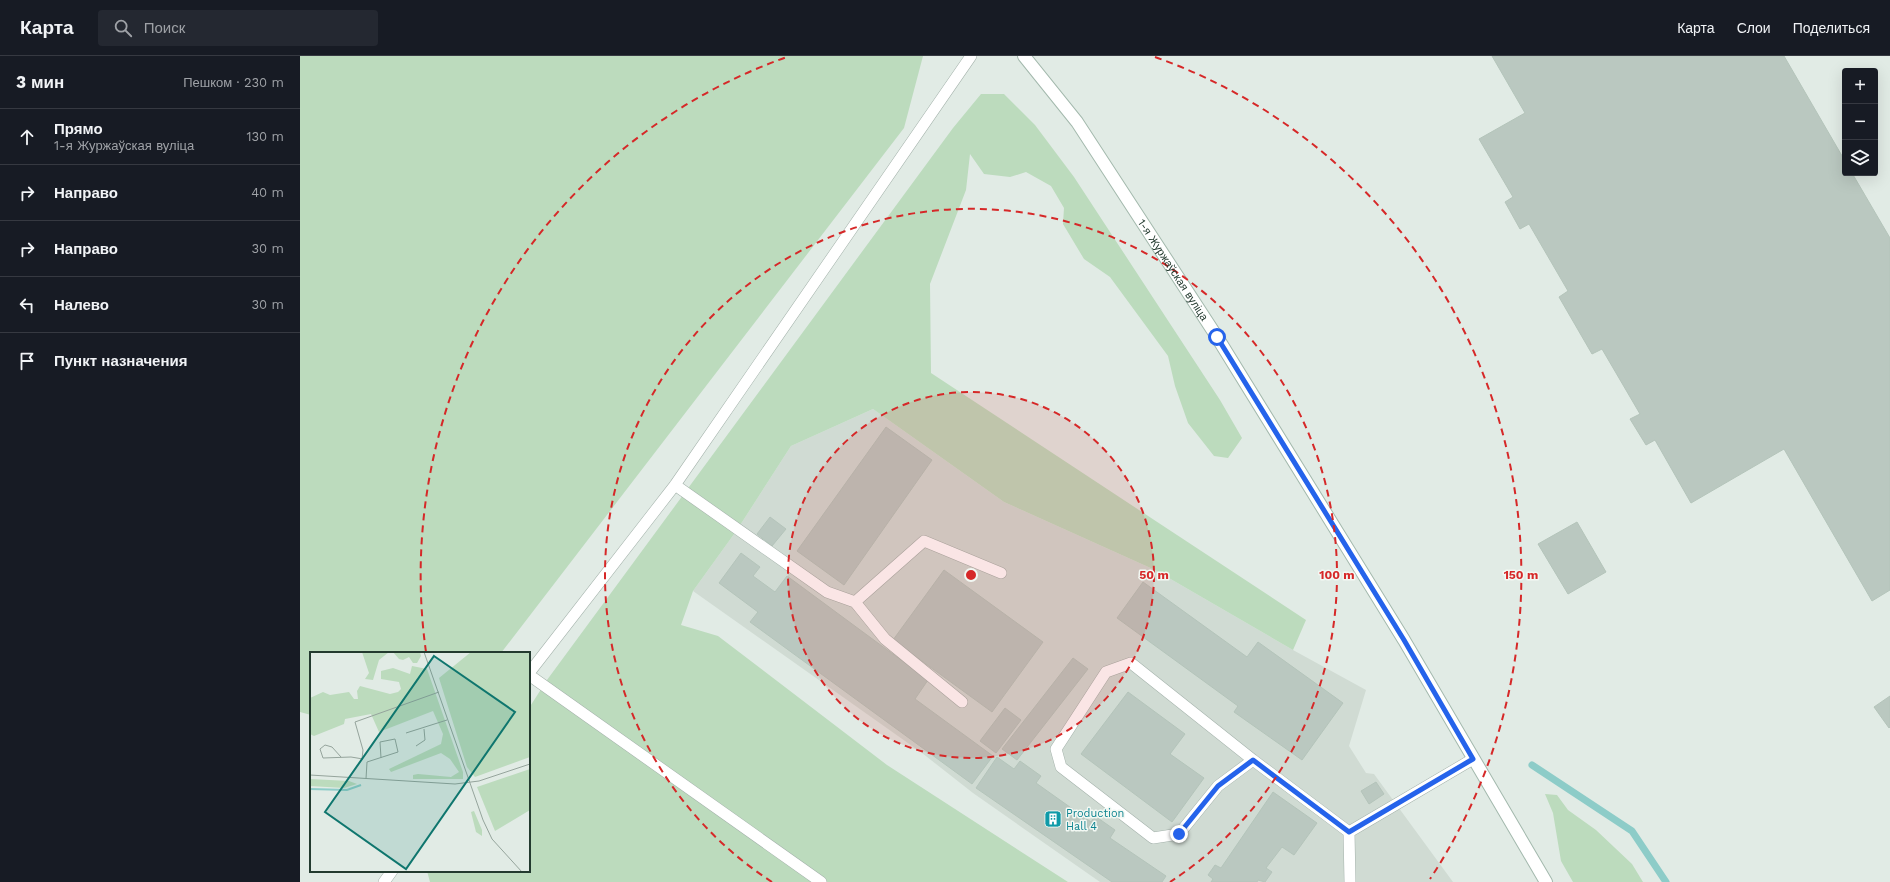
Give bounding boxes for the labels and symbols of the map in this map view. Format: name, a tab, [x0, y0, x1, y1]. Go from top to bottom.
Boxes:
street label: 1-я Журжаўская вуліца	[1135, 216, 1212, 324]
route start	[1208, 328, 1226, 346]
centre of rings	[964, 568, 978, 582]
text: 50 m	[1139, 568, 1169, 582]
text: 100 m	[1319, 568, 1355, 582]
text: 150 m	[1504, 568, 1538, 582]
inset map	[310, 652, 530, 872]
place label: Production Hall 4	[1066, 807, 1124, 833]
building icon: Production Hall 4	[1043, 809, 1063, 829]
route end	[1170, 825, 1188, 843]

